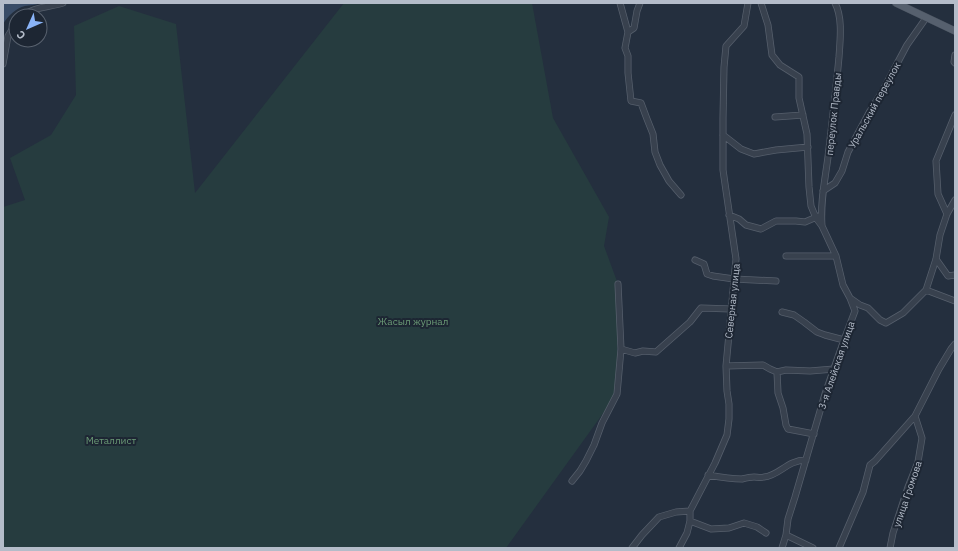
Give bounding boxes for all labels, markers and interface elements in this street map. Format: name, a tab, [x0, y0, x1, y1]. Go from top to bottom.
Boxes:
north arrow	[8, 8, 48, 48]
text: С	[13, 28, 28, 43]
street label: Уральский переулок	[845, 60, 904, 151]
street label: переулок Правды	[823, 72, 844, 156]
street label: Северная улица	[722, 262, 743, 339]
park label: Жасыл журнал	[378, 315, 448, 328]
street label: 3-я Алейская улица	[815, 319, 858, 411]
park label: Металлист	[86, 434, 137, 447]
street label: улица Громова	[890, 459, 925, 529]

